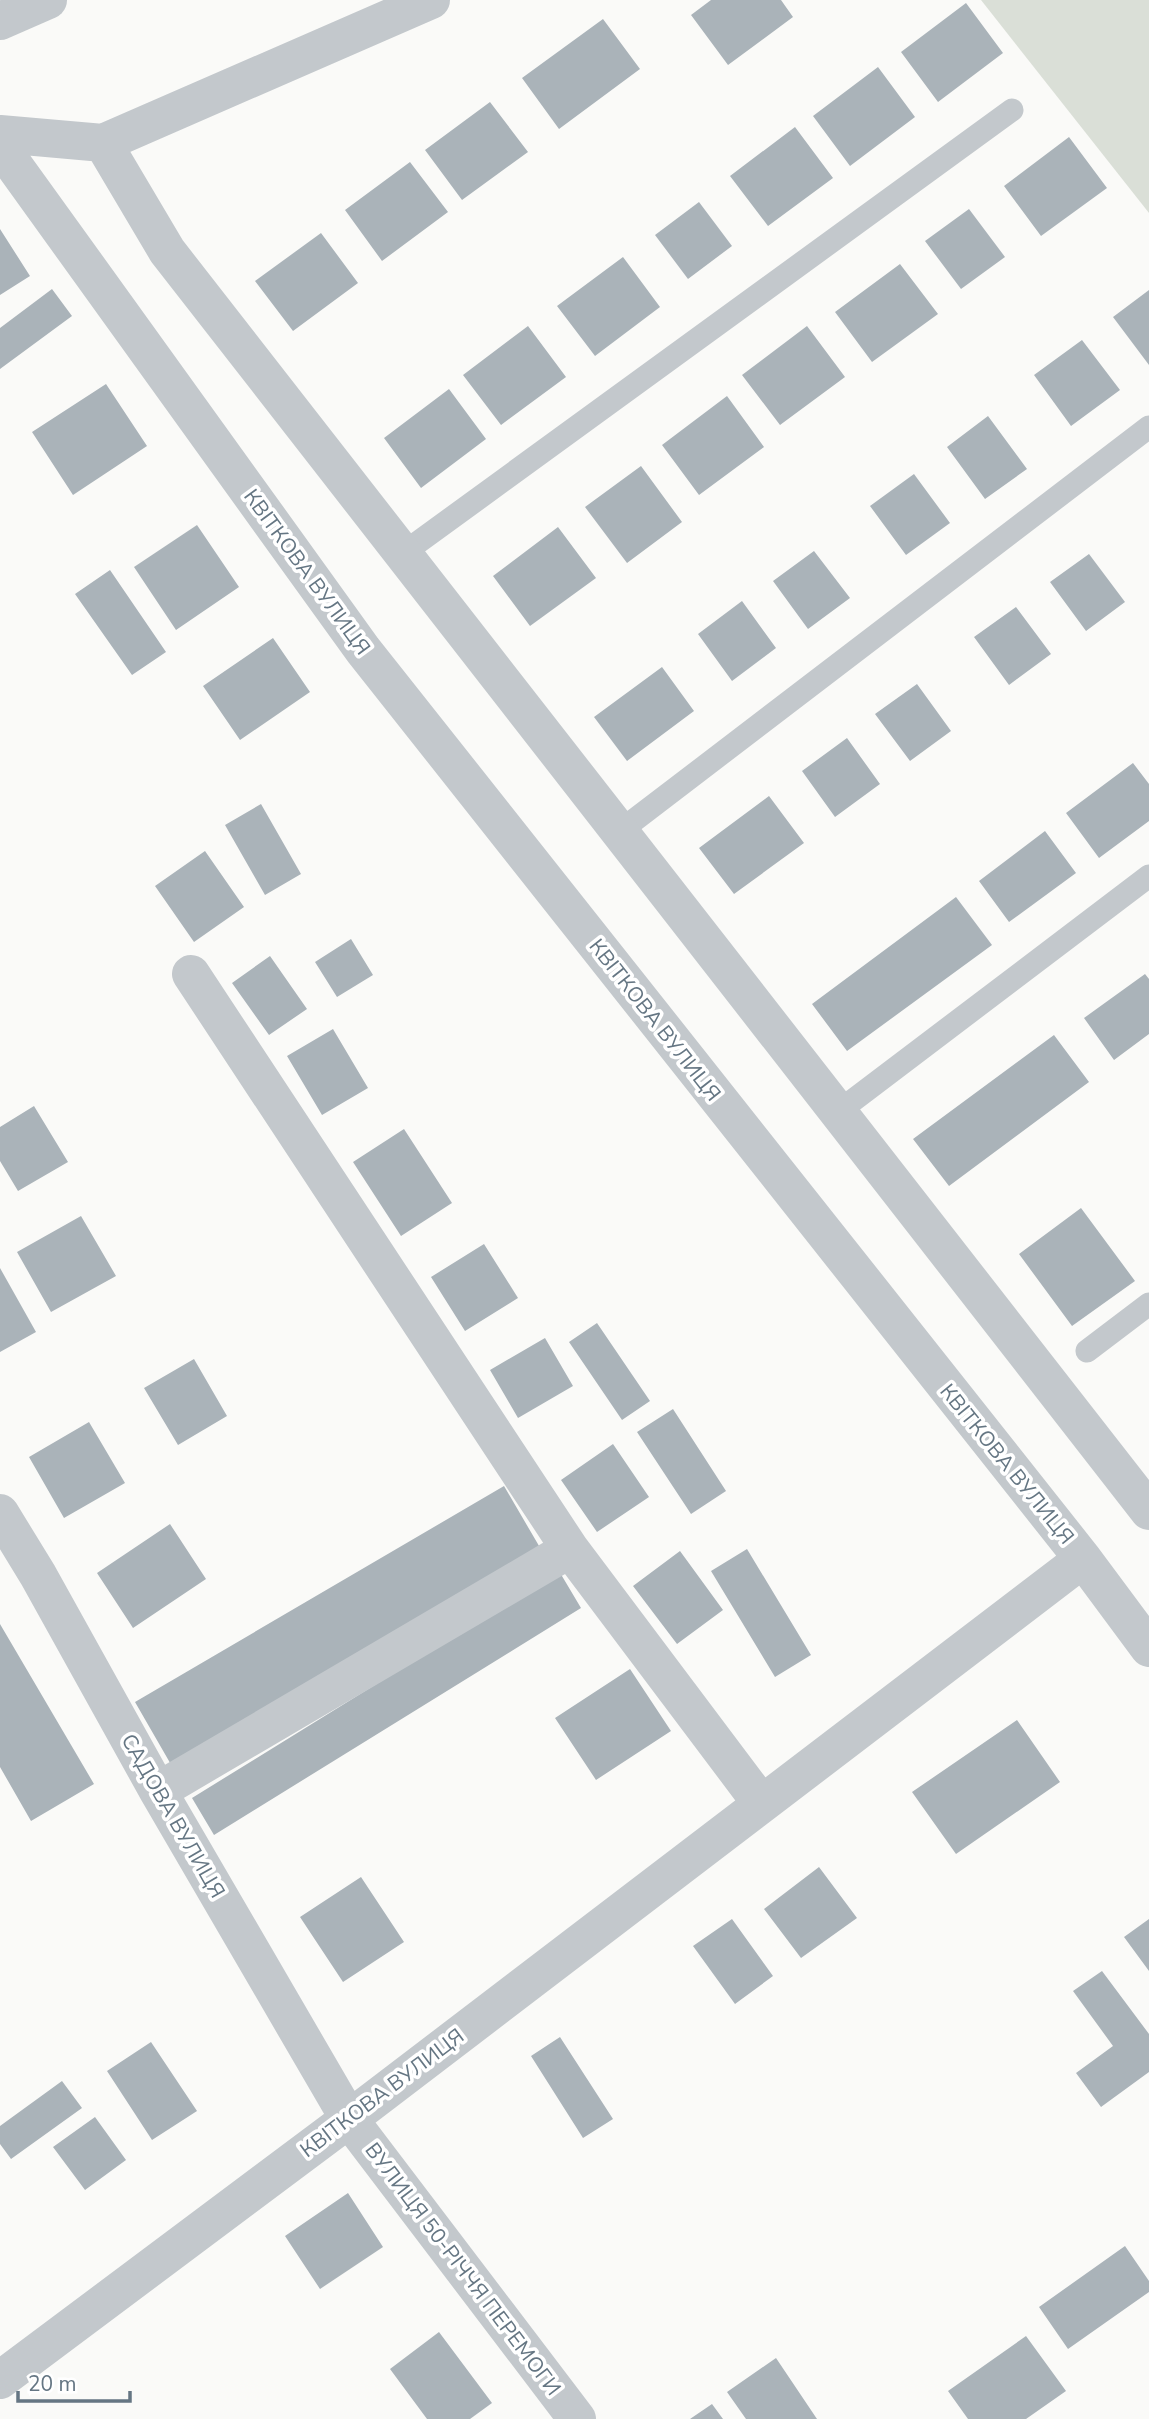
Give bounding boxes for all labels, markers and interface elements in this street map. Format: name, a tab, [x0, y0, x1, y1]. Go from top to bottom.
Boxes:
street label: КВІТКОВА ВУЛИЦЯ	[237, 483, 377, 661]
street label: КВІТКОВА ВУЛИЦЯ	[583, 933, 727, 1107]
street label: КВІТКОВА ВУЛИЦЯ	[934, 1378, 1080, 1550]
street label: САДОВА ВУЛИЦЯ	[115, 1729, 231, 1903]
street label: КВІТКОВА ВУЛИЦЯ	[294, 2022, 470, 2164]
street label: ВУЛИЦЯ 50-РІЧЧЯ ПЕРЕМОГИ	[359, 2137, 567, 2401]
scale bar	[18, 2360, 130, 2404]
text: 20 m	[28, 2370, 77, 2398]

